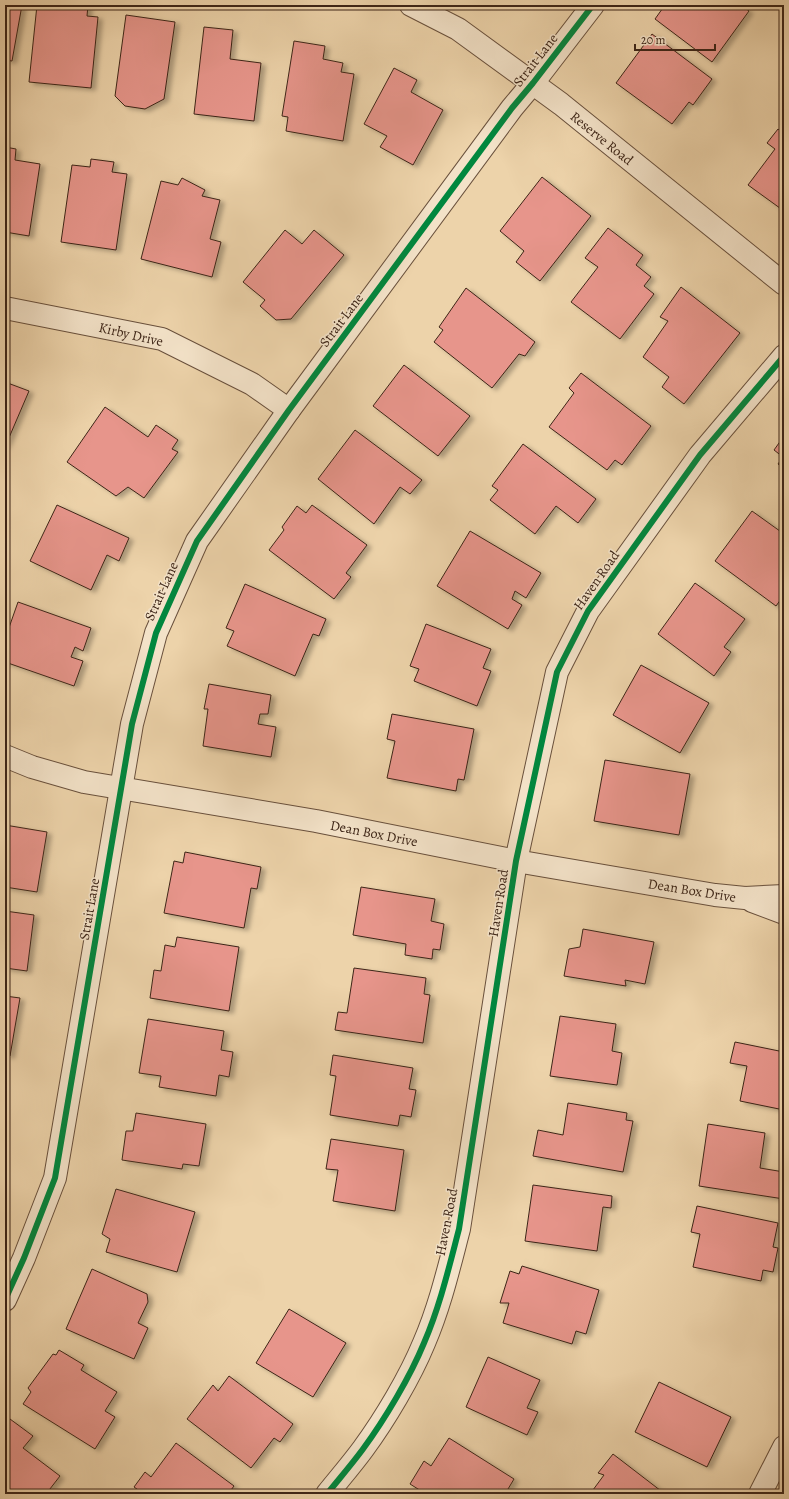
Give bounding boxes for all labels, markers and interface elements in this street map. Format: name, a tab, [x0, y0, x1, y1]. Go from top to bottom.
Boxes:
scale bar	[635, 26, 715, 52]
street label: Strait Lane	[509, 30, 562, 91]
text: 20 m	[641, 32, 665, 48]
street label: Reserve Road	[566, 107, 638, 170]
street label: Strait Lane	[315, 290, 368, 351]
street label: Kirby Drive	[97, 318, 165, 351]
street label: Haven Road	[569, 546, 624, 614]
street label: Strait Lane	[140, 559, 183, 624]
street label: Dean Box Drive	[328, 816, 419, 851]
street label: Haven Road	[484, 867, 513, 938]
street label: Dean Box Drive	[647, 874, 737, 907]
street label: Strait Lane	[75, 877, 104, 942]
street label: Haven Road	[431, 1186, 462, 1257]

